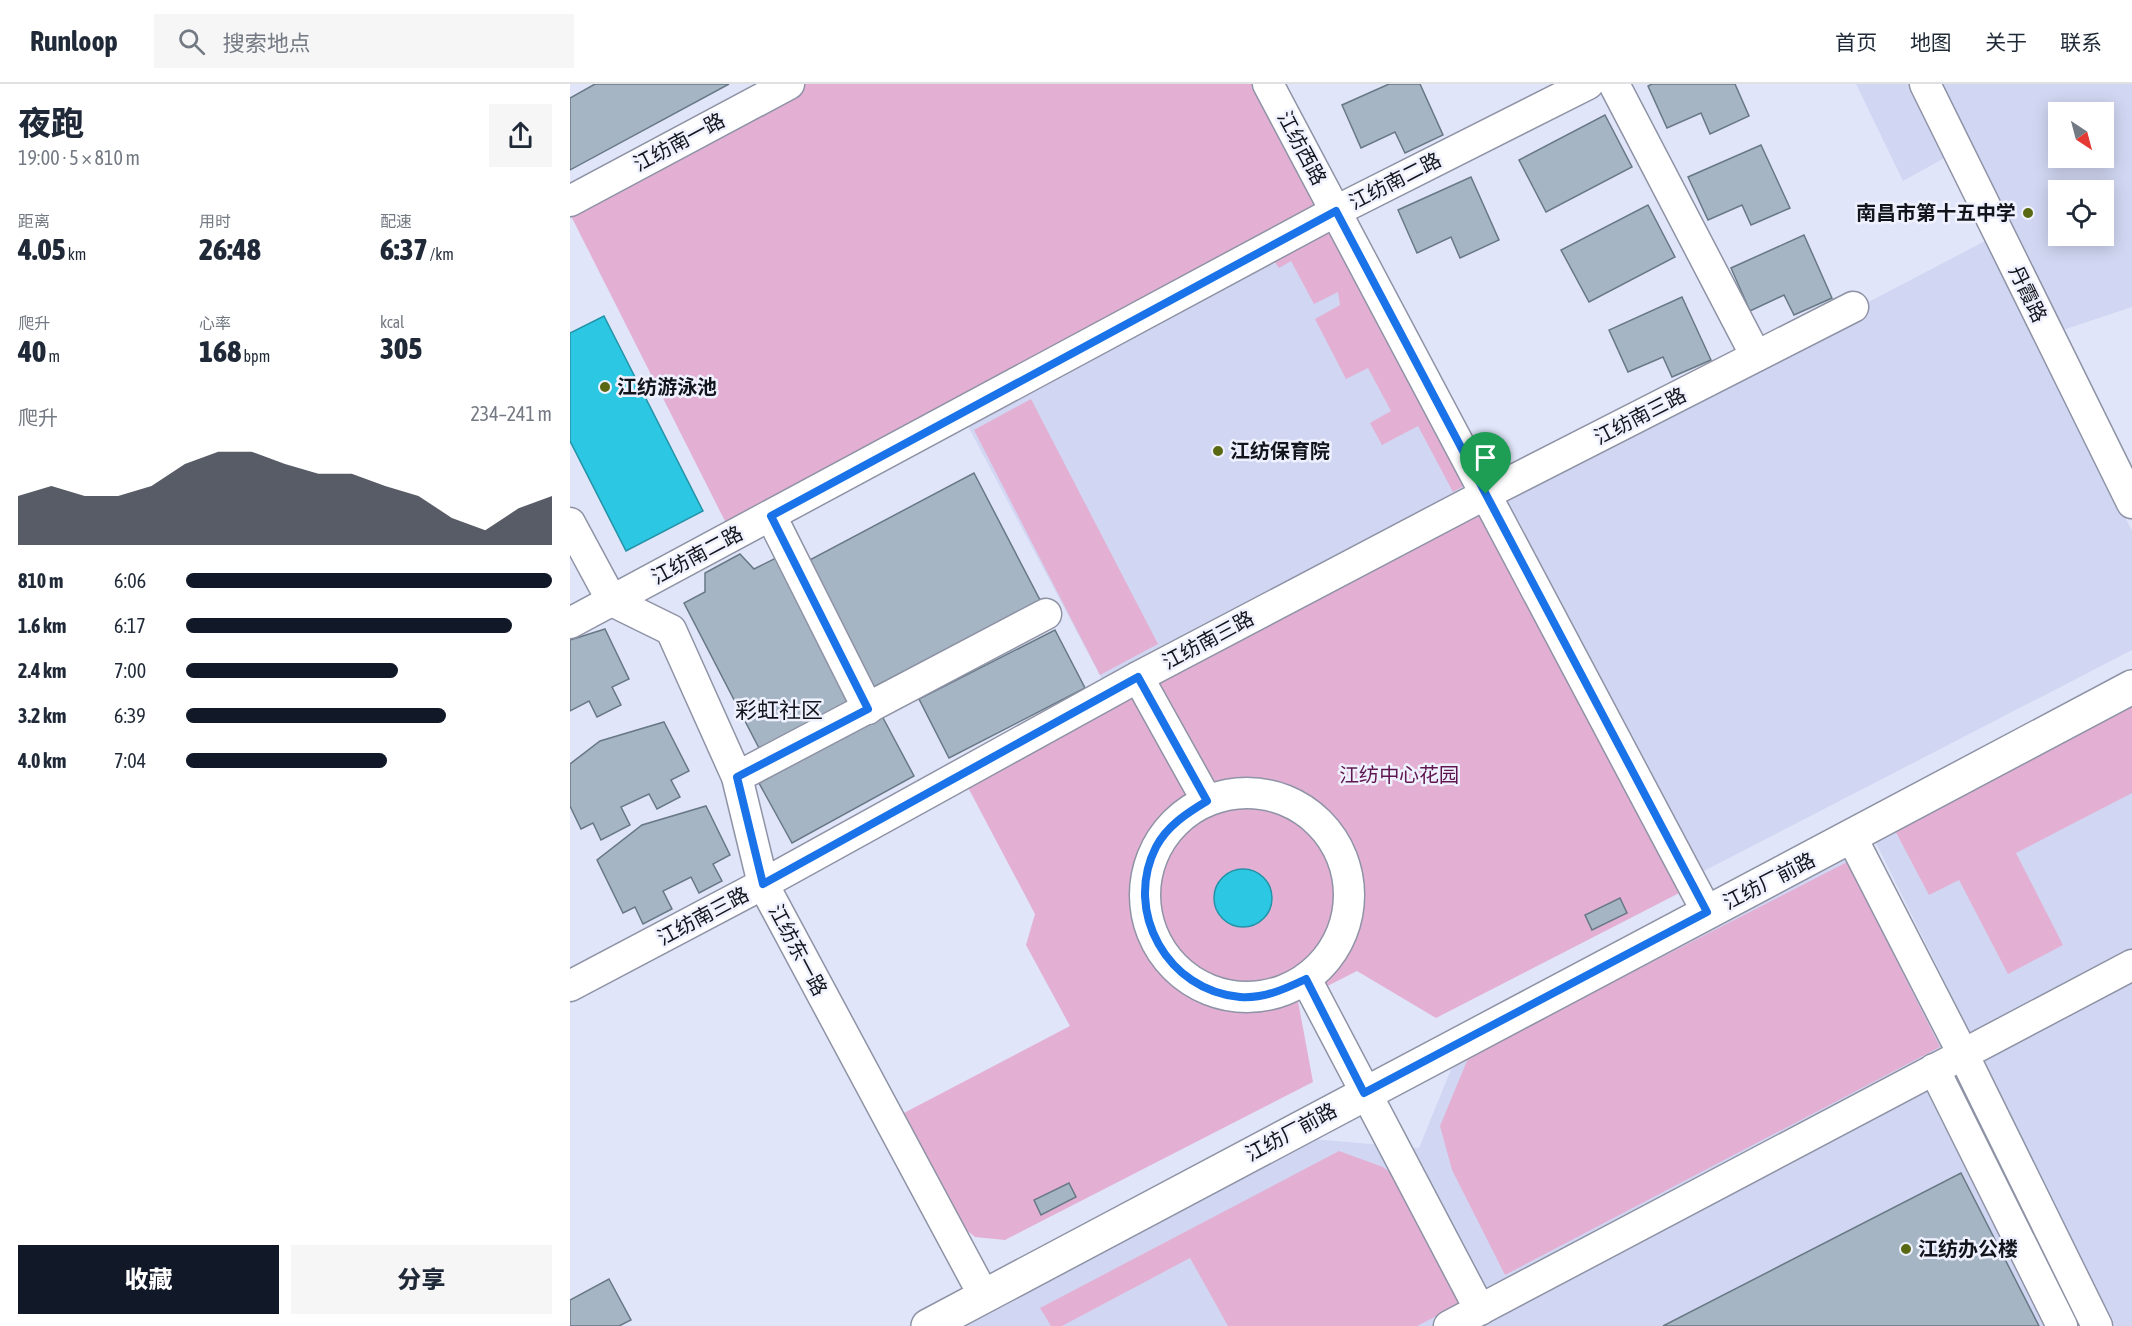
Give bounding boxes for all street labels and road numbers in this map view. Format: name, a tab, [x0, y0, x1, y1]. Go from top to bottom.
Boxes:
street label: 江纺西路	[1274, 107, 1331, 188]
street label: 江纺南一路	[629, 108, 728, 175]
street label: 江纺南二路	[1345, 148, 1445, 214]
street label: 丹霞路	[2005, 262, 2052, 326]
street label: 江纺南三路	[1590, 383, 1690, 449]
street label: 江纺南二路	[647, 521, 746, 588]
street label: 江纺南三路	[1158, 606, 1257, 673]
street label: 江纺厂前路	[1719, 848, 1819, 914]
street label: 江纺南三路	[653, 882, 752, 949]
street label: 江纺东一路	[765, 900, 832, 999]
street label: 江纺厂前路	[1241, 1098, 1340, 1165]

